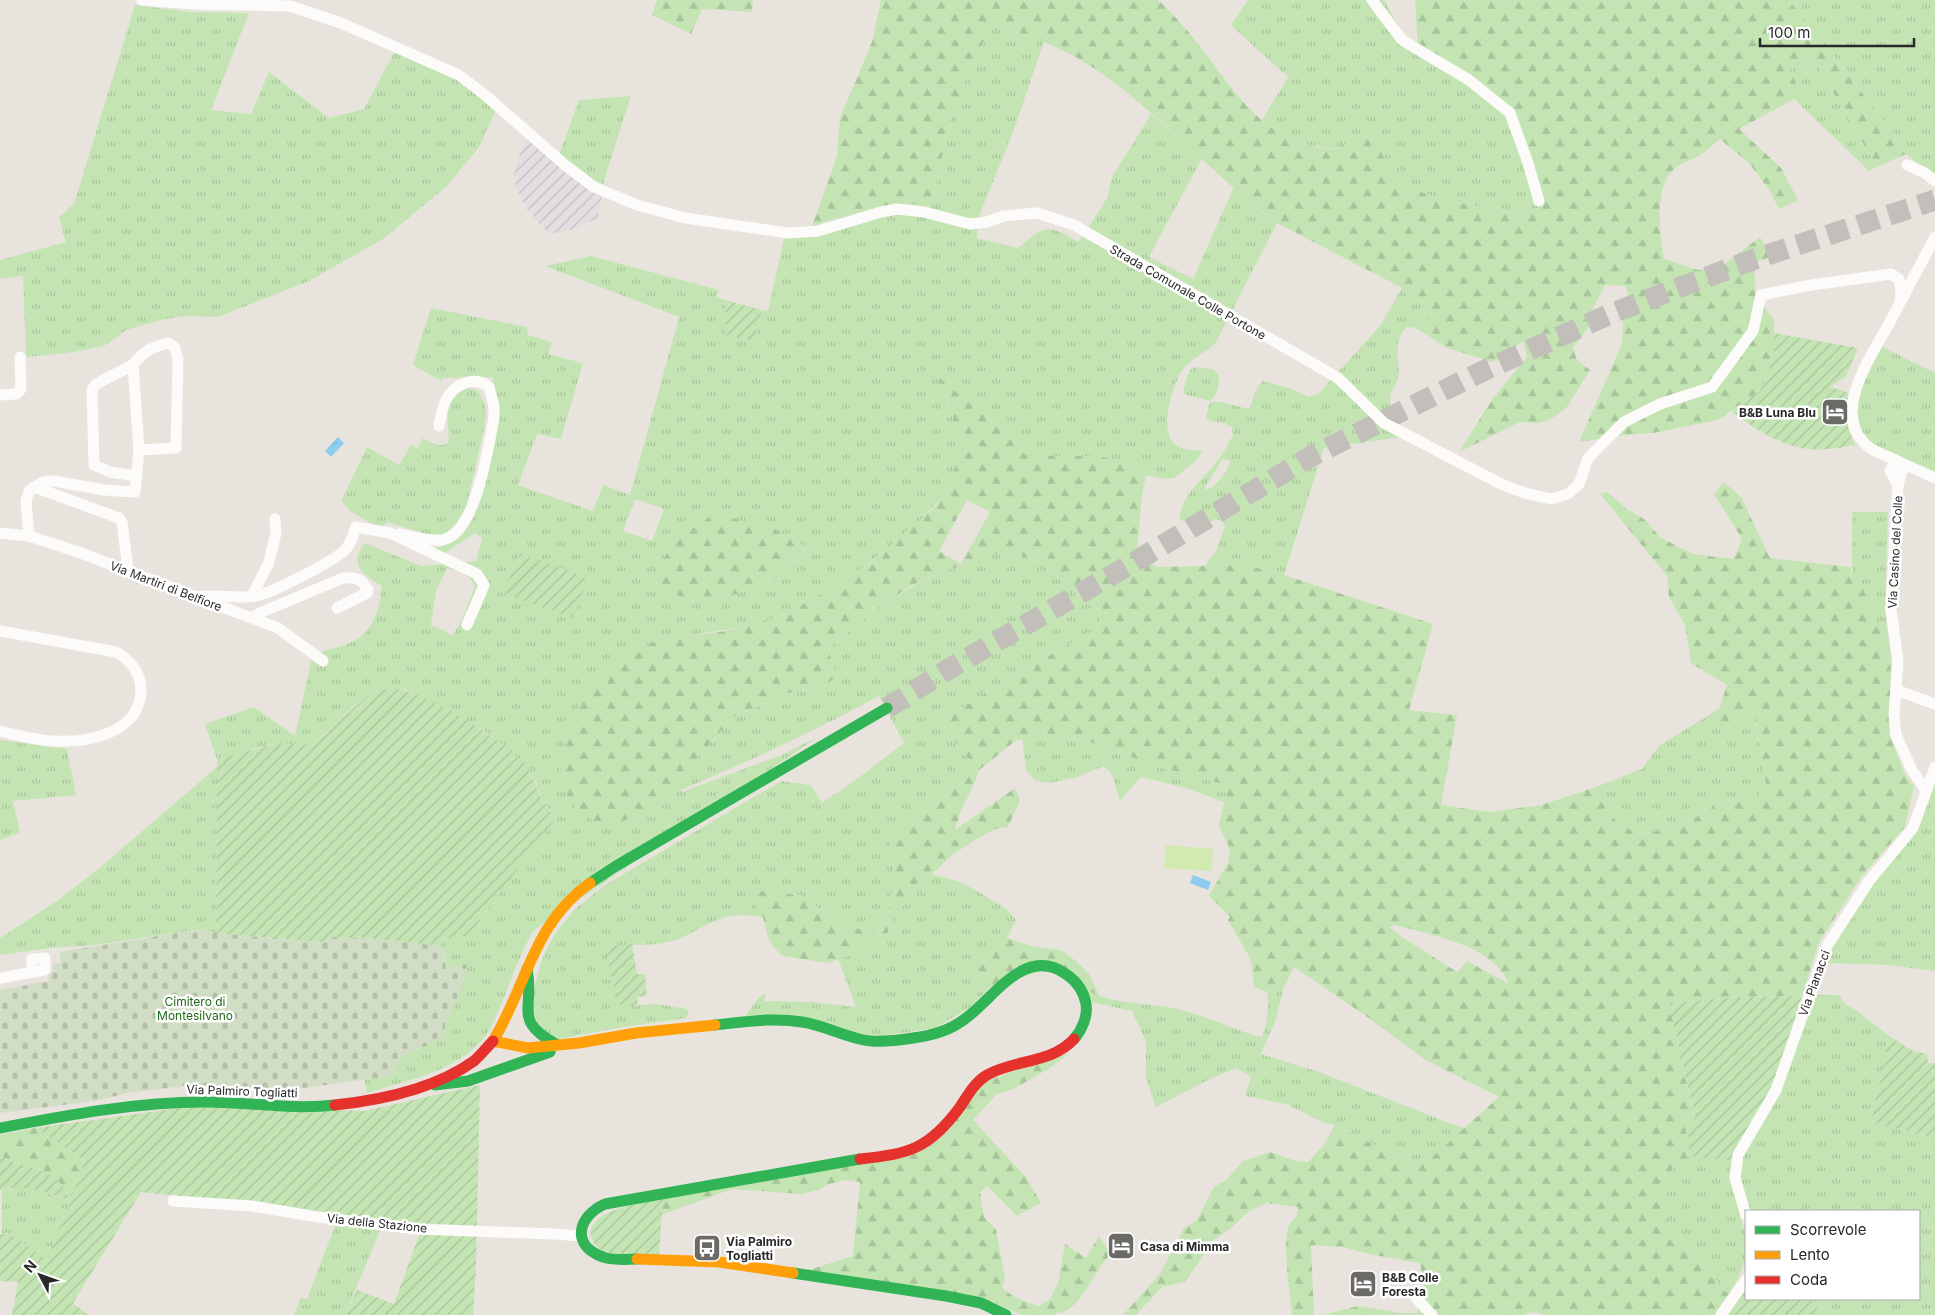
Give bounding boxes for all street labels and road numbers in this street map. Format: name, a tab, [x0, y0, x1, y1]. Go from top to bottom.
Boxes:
street label: Strada Comunale Colle Portone	[1107, 241, 1269, 343]
street label: Via Casino del Colle	[1885, 495, 1905, 609]
street label: Via Martiri di Belfiore	[108, 558, 224, 614]
street label: Via Pianacci	[1795, 948, 1833, 1018]
street label: Via Palmiro Togliatti	[186, 1082, 298, 1100]
street label: Via della Stazione	[326, 1210, 428, 1236]

